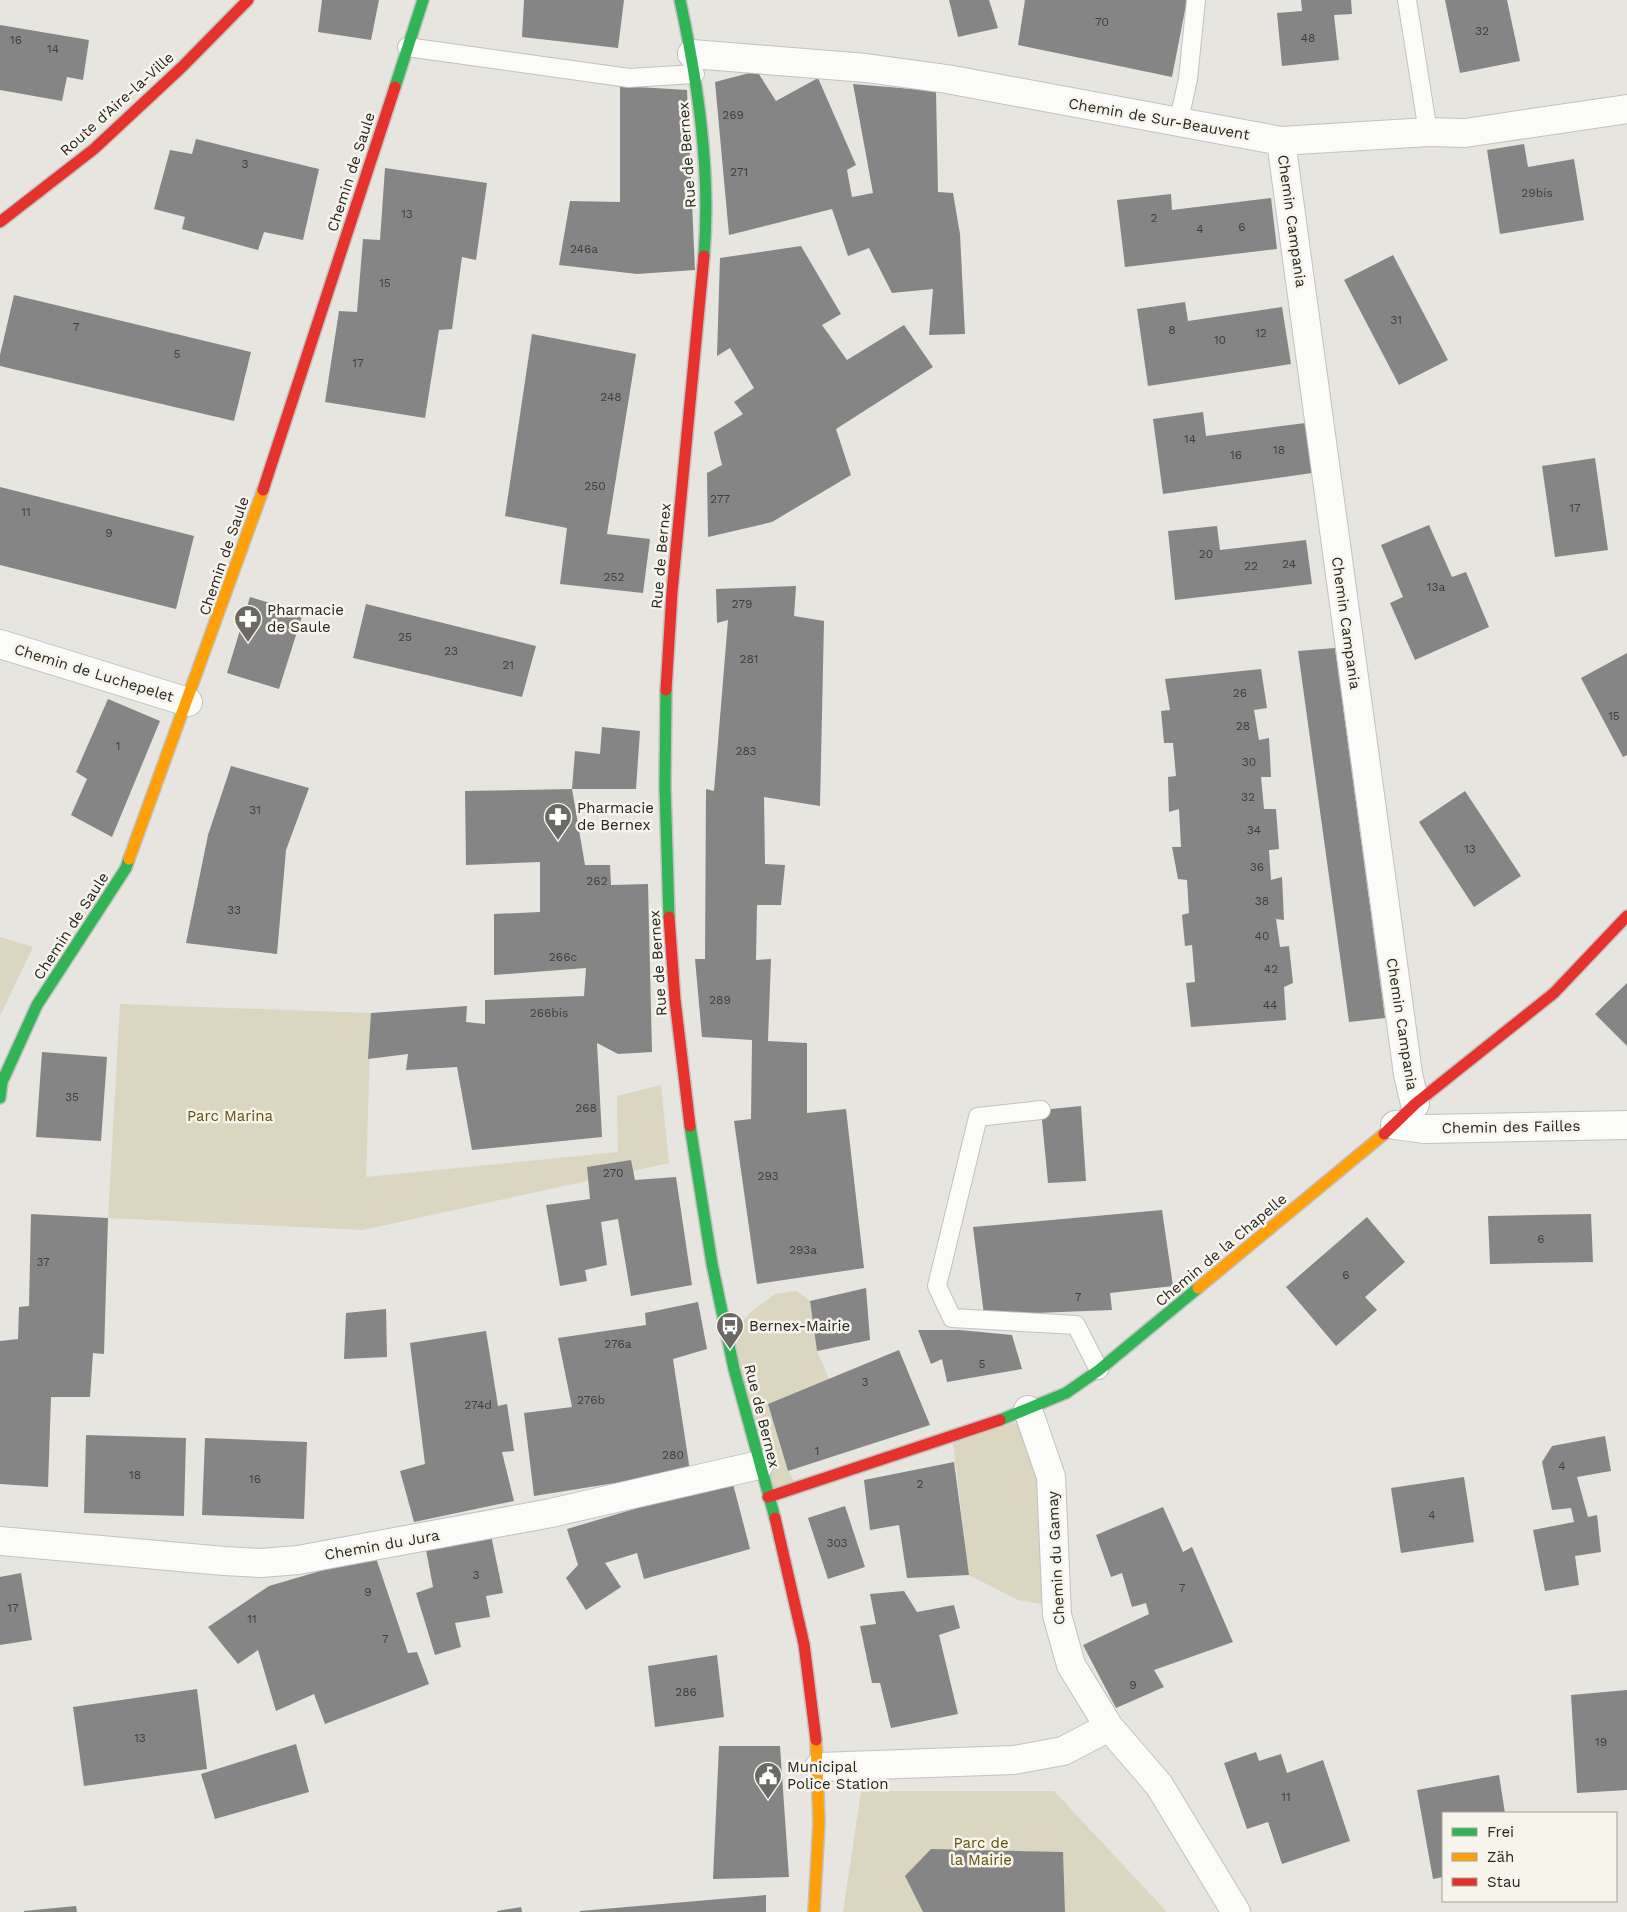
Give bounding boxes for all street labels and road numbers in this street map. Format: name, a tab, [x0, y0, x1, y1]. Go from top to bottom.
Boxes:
street label: Route d'Aire-la-Ville	[56, 48, 178, 160]
street label: Chemin de Sur-Beauvent	[1067, 94, 1252, 144]
street label: Rue de Bernex	[674, 101, 700, 209]
street label: Chemin de Saule	[323, 110, 379, 234]
street label: Chemin Campania	[1274, 154, 1310, 289]
street label: Chemin de Saule	[195, 494, 253, 618]
street label: Rue de Bernex	[647, 502, 675, 610]
street label: Chemin Campania	[1328, 556, 1364, 691]
street label: Chemin de Luchepelet	[12, 640, 177, 706]
street label: Chemin de Saule	[30, 869, 112, 983]
street label: Rue de Bernex	[645, 909, 671, 1017]
street label: Chemin Campania	[1383, 957, 1421, 1092]
street label: Chemin des Failles	[1442, 1117, 1581, 1137]
street label: Chemin de la Chapelle	[1152, 1190, 1290, 1310]
street label: Rue de Bernex	[740, 1362, 784, 1470]
street label: Chemin du Gamay	[1043, 1490, 1068, 1625]
street label: Chemin du Jura	[323, 1526, 441, 1564]

